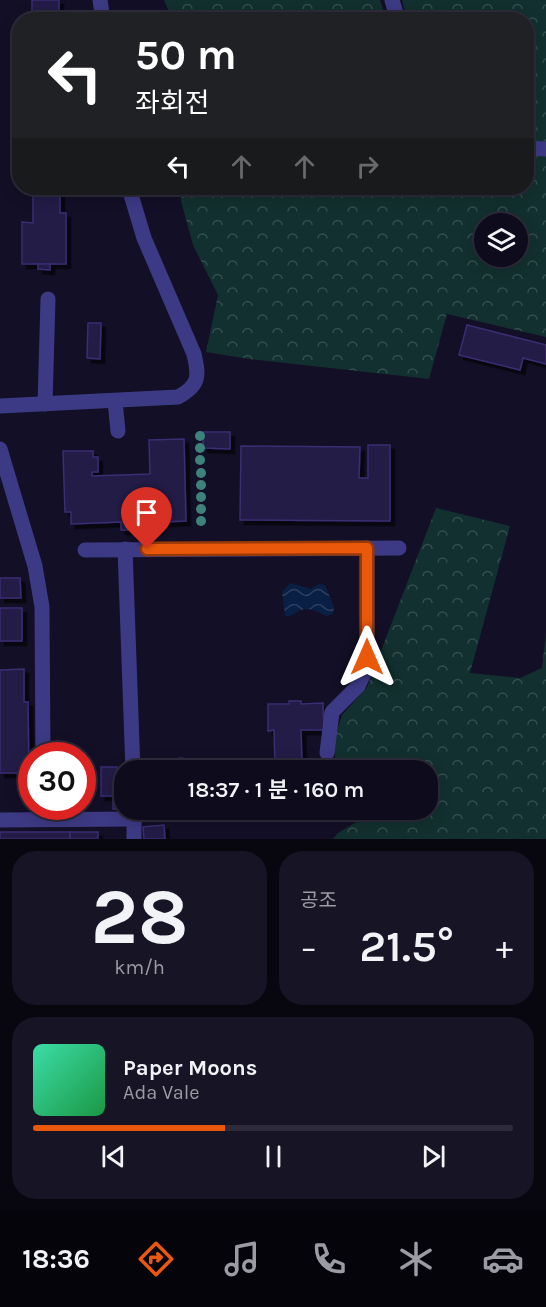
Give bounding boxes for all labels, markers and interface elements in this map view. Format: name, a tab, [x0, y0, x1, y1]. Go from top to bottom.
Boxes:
text: 50 m	[135, 30, 237, 80]
icon: left	[36, 36, 114, 114]
text: 좌회전	[135, 87, 210, 119]
icon: left	[162, 150, 195, 183]
icon: ahead	[225, 150, 258, 183]
icon: ahead	[288, 150, 321, 183]
icon: right	[351, 150, 384, 183]
map controls	[474, 213, 528, 267]
button: layers	[474, 213, 528, 267]
pin	[121, 487, 172, 549]
icon: arrive	[130, 496, 163, 529]
position arrow	[335, 625, 399, 689]
speed limit sign: 30	[18, 742, 96, 820]
text: 18:37 · 1 분 · 160 m	[188, 777, 364, 803]
text: 28	[91, 871, 188, 963]
text: 공조	[300, 889, 337, 912]
text: 21.5°	[359, 920, 454, 972]
text: −	[300, 928, 317, 966]
text: +	[496, 928, 513, 966]
text: km/h	[114, 956, 165, 979]
text: Paper Moons	[123, 1055, 257, 1081]
text: Ada Vale	[123, 1081, 200, 1104]
icon: previous	[97, 1140, 130, 1173]
icon: pause	[257, 1140, 290, 1173]
icon: next	[417, 1140, 450, 1173]
icon: directions	[135, 1238, 177, 1280]
icon: music	[221, 1238, 263, 1280]
icon: phone	[308, 1238, 350, 1280]
icon: climate	[395, 1238, 437, 1280]
icon: car	[482, 1238, 524, 1280]
text: 18:36	[22, 1243, 90, 1275]

